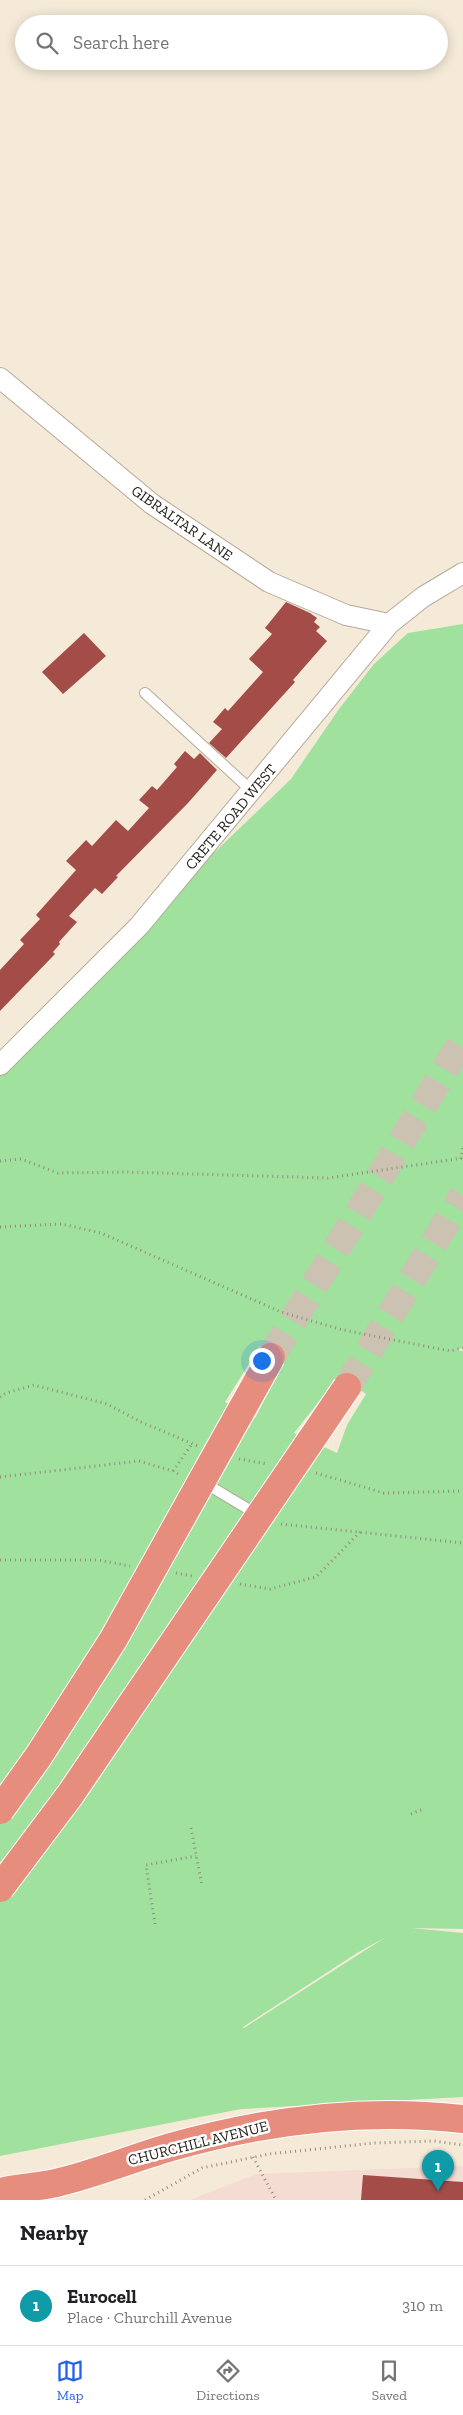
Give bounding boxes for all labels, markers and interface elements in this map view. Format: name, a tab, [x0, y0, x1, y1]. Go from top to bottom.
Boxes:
search box	[15, 15, 448, 70]
icon: search	[33, 29, 61, 57]
text: Search here	[73, 31, 169, 54]
street label: GIBRALTAR LANE	[128, 481, 236, 565]
street label: CRETE ROAD WEST	[182, 761, 280, 873]
your location	[249, 1348, 275, 1374]
street label: CHURCHILL AVENUE	[126, 2117, 270, 2169]
pin: 1	[422, 2150, 454, 2191]
text: Nearby	[20, 2220, 88, 2245]
text: Eurocell	[67, 2285, 137, 2308]
text: 1	[33, 2296, 39, 2315]
text: 310 m	[402, 2296, 443, 2315]
text: Place · Churchill Avenue	[67, 2308, 232, 2327]
tab: Map	[56, 2357, 84, 2404]
tab: Directions	[196, 2357, 260, 2404]
tab: Saved	[372, 2357, 407, 2404]

